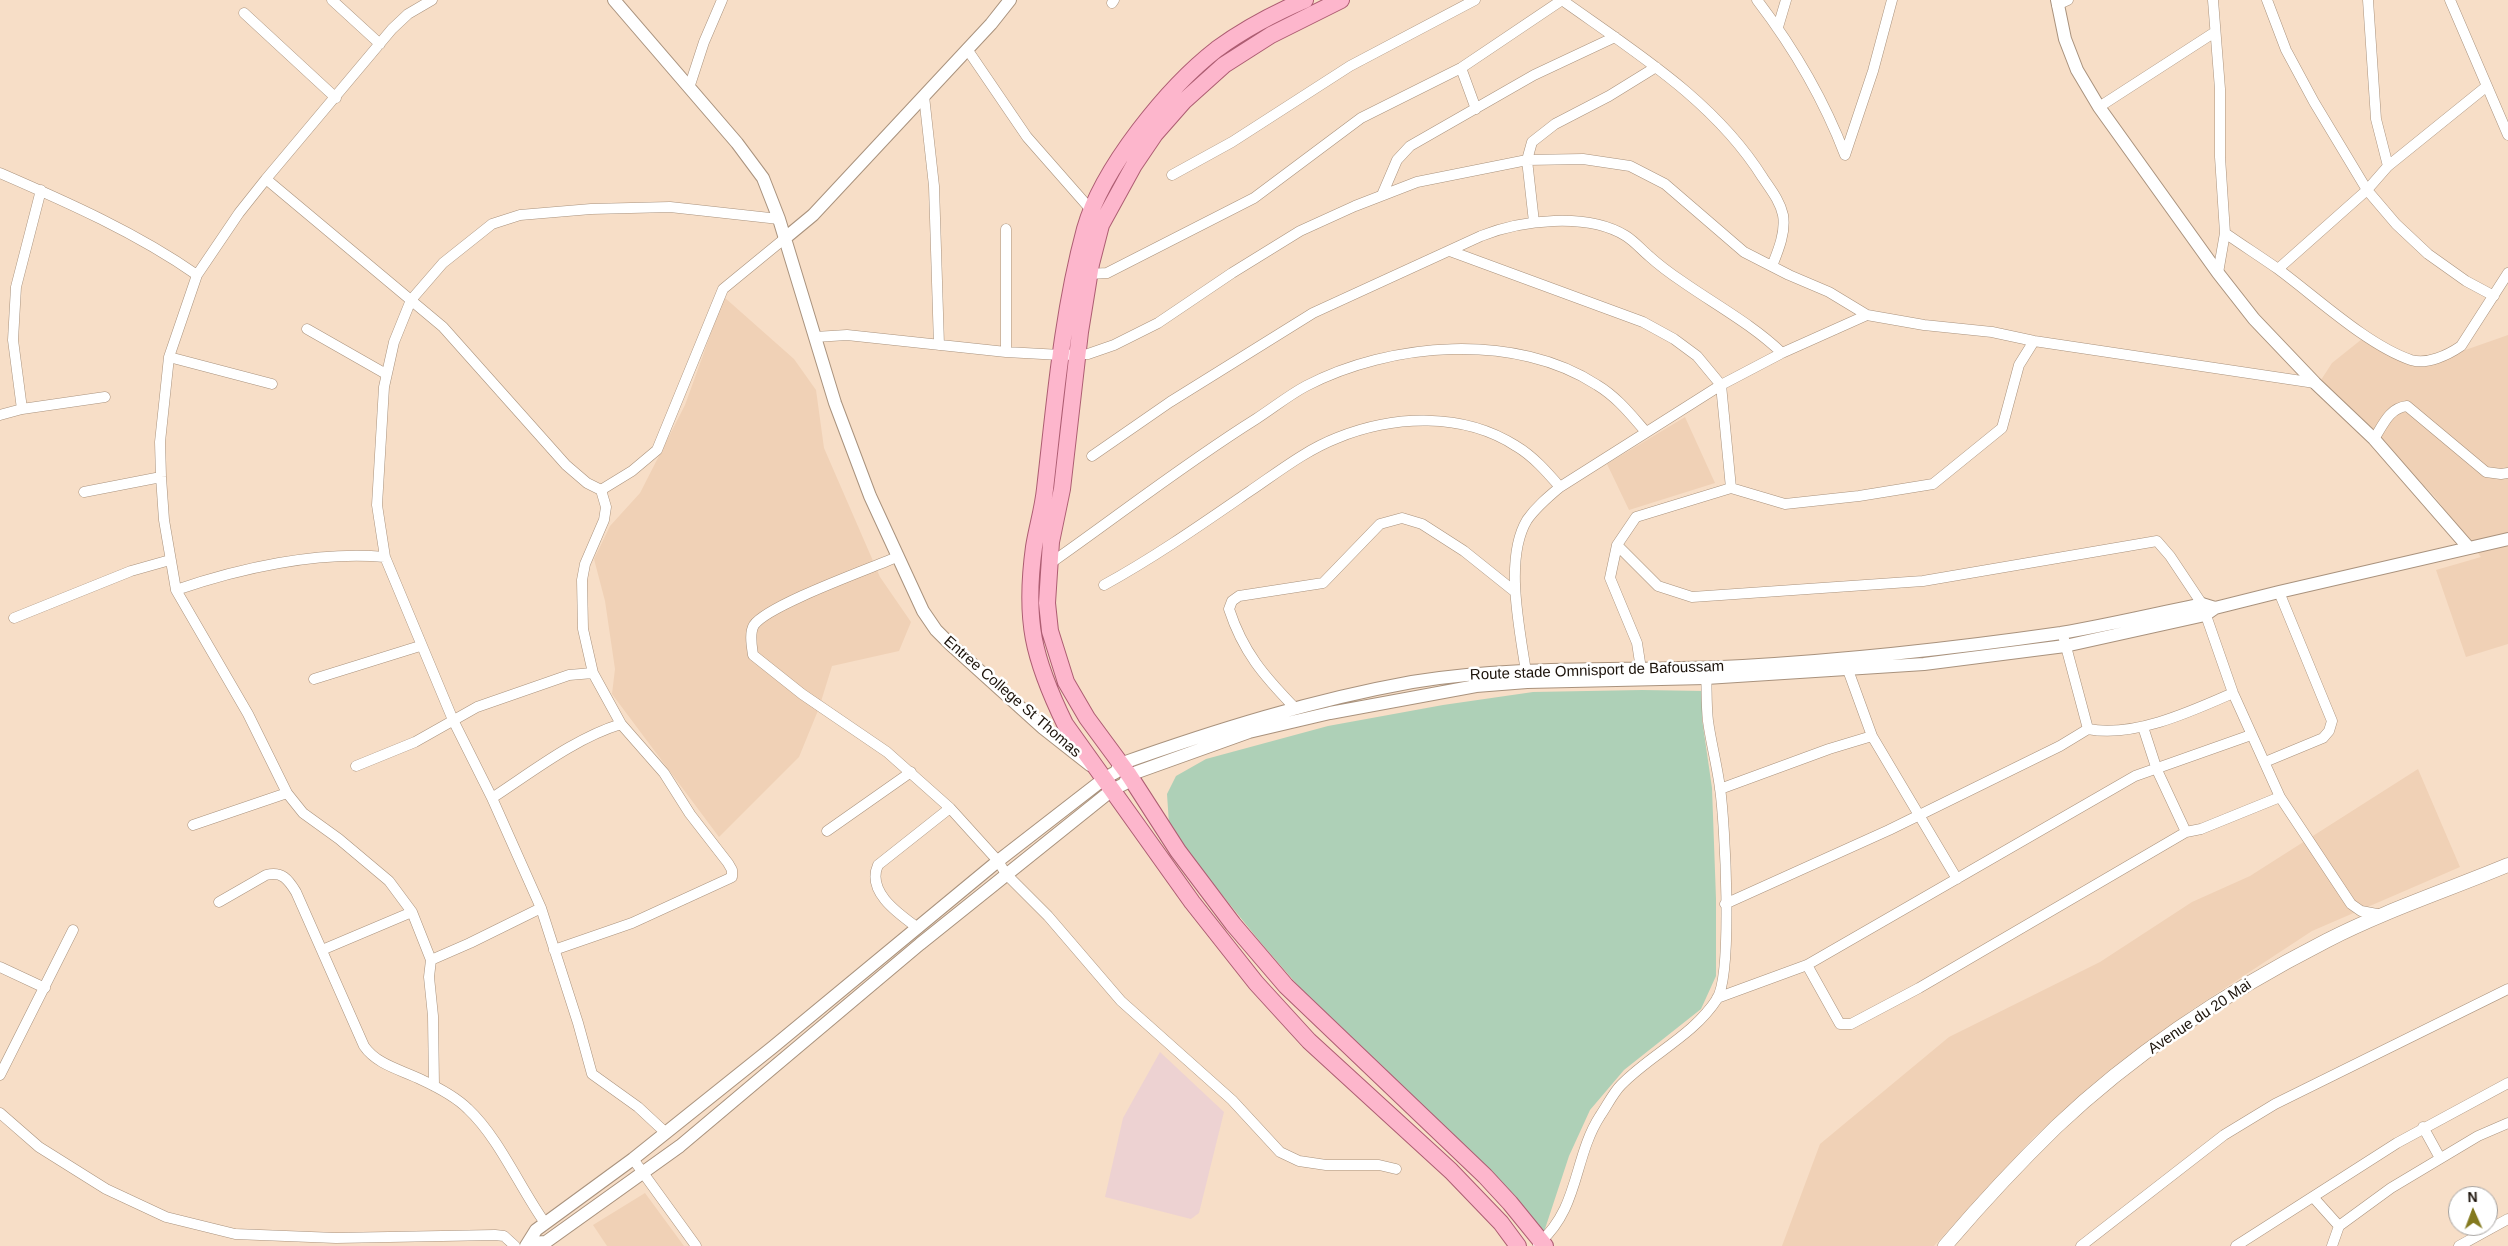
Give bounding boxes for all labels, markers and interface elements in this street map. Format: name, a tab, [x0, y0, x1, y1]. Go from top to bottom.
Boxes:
street label: Entree College St Thomas	[940, 633, 1084, 761]
street label: Route stade Omnisport de Bafoussam	[1470, 658, 1724, 684]
street label: Avenue du 20 Mai	[2145, 976, 2255, 1058]
north arrow	[2448, 1186, 2498, 1236]
text: N	[2467, 1189, 2478, 1205]

